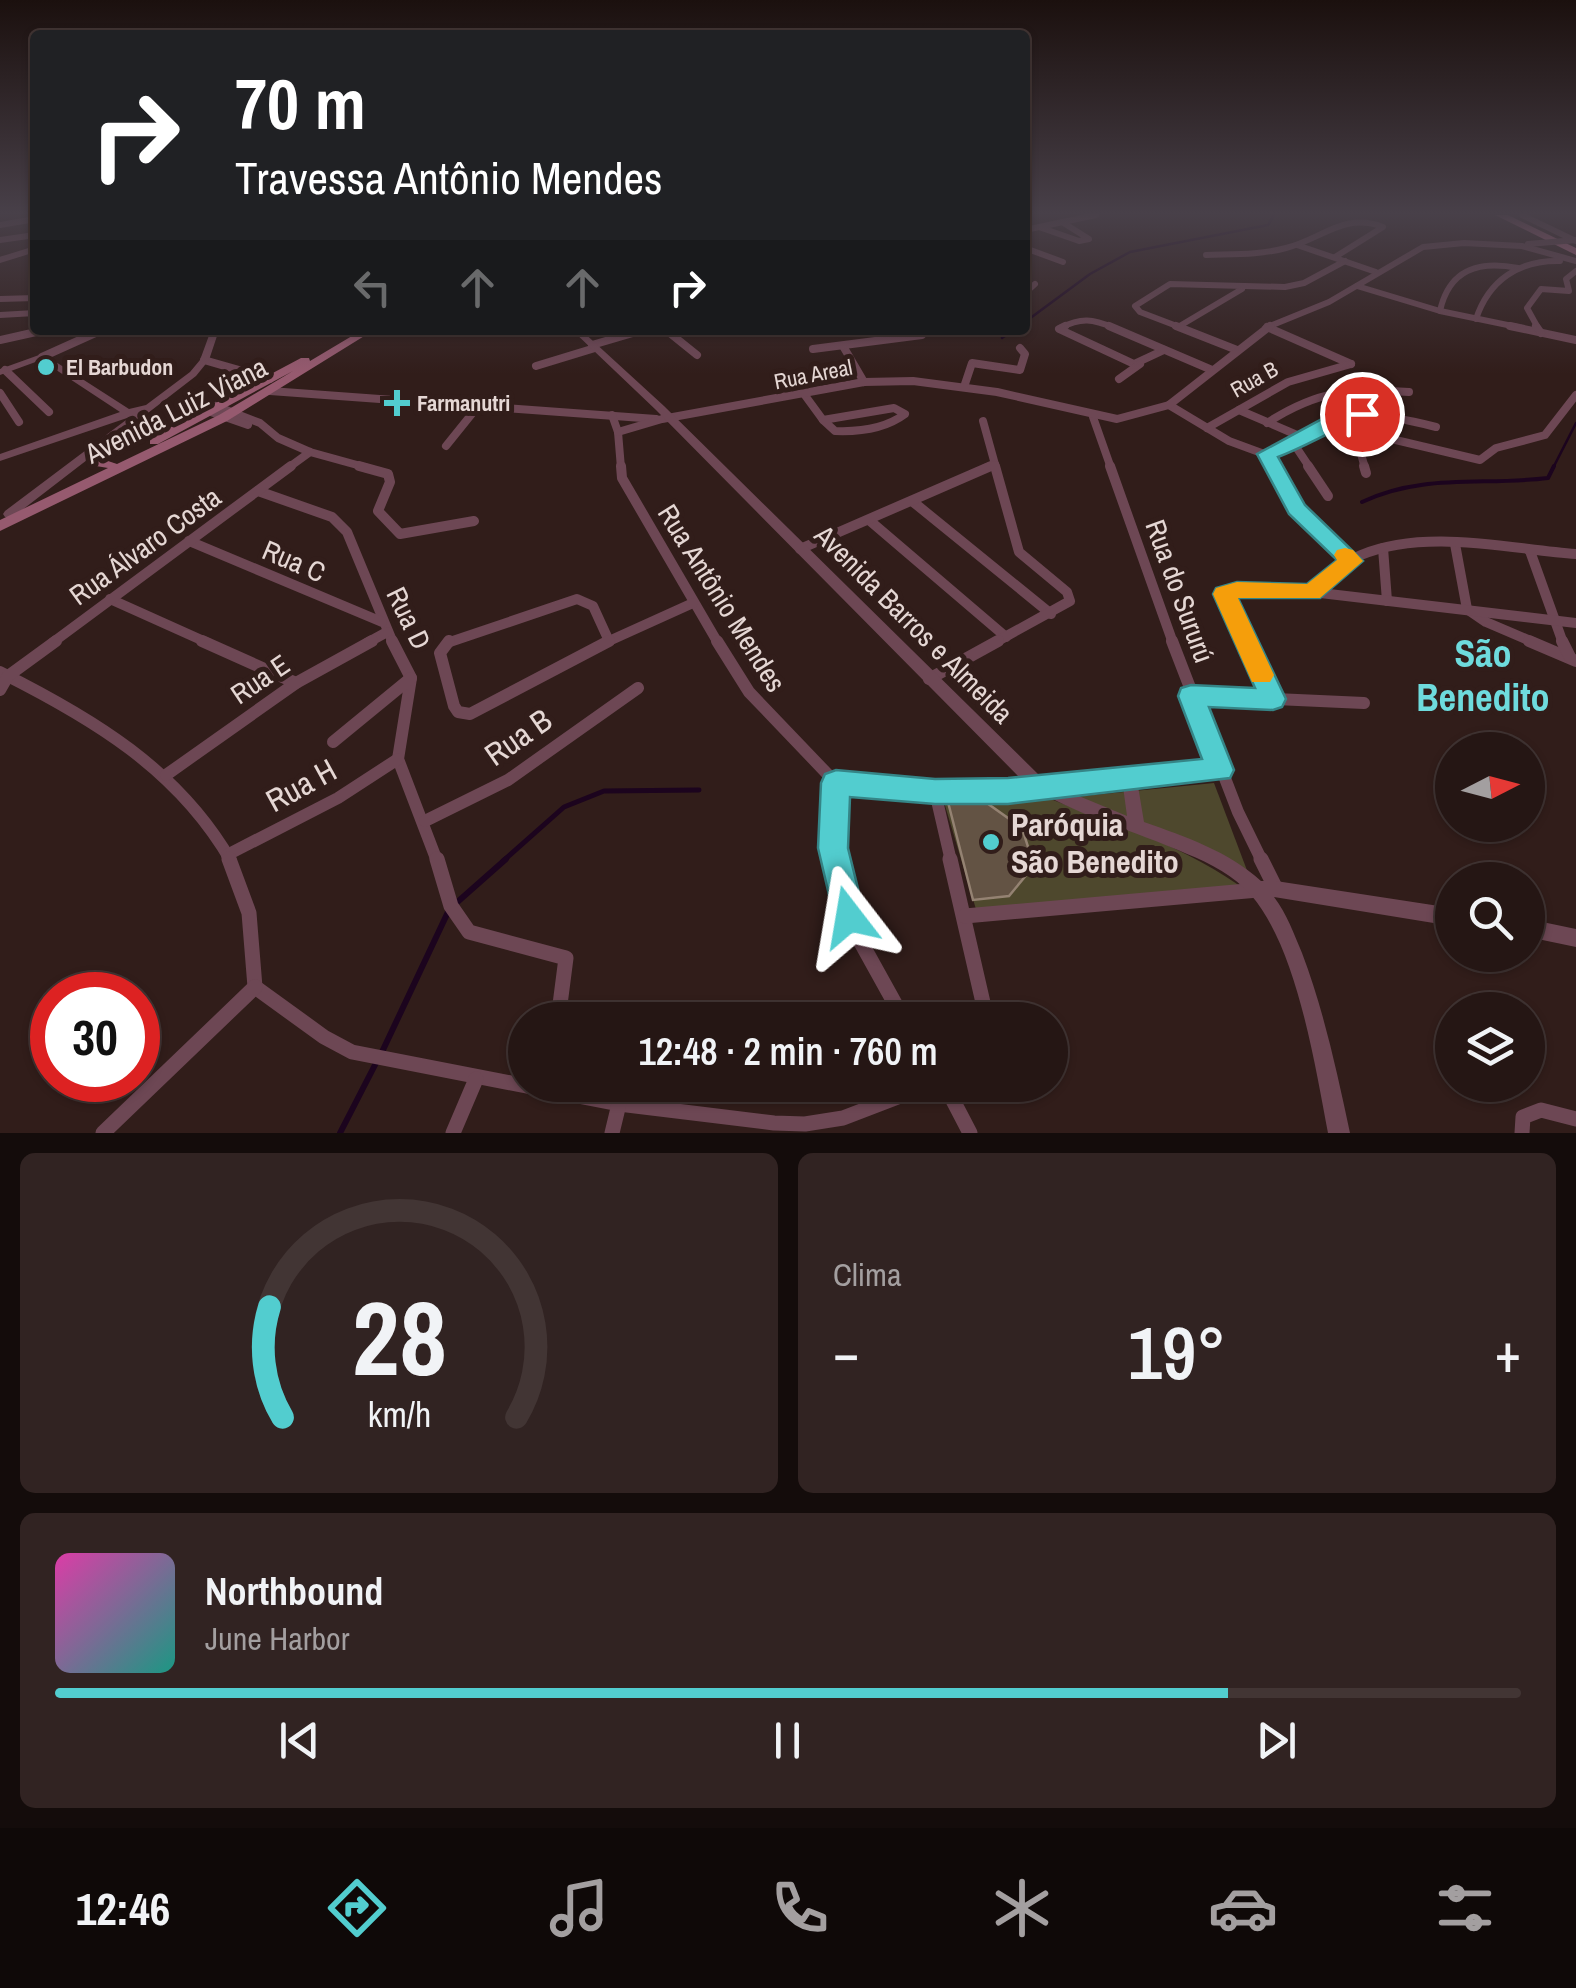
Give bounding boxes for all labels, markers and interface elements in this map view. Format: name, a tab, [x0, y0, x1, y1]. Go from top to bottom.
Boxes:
text: 70 m	[235, 57, 366, 151]
icon: right	[70, 70, 200, 200]
text: Travessa Antônio Mendes	[235, 147, 662, 208]
icon: left	[345, 260, 400, 315]
icon: ahead	[450, 260, 505, 315]
icon: ahead	[555, 260, 610, 315]
icon: right	[660, 260, 715, 315]
street label: Avenida Luiz Viana	[78, 348, 274, 473]
place label: El Barbudon	[66, 352, 173, 382]
street label: Rua Areal	[771, 352, 855, 396]
street label: Rua B	[1225, 354, 1283, 404]
marker: El Barbudon	[35, 356, 57, 378]
pin	[1320, 372, 1405, 457]
icon: arrive	[1335, 387, 1390, 442]
place label: Farmanutri	[417, 388, 510, 418]
marker: Farmanutri	[386, 392, 408, 414]
street label: Rua Álvaro Costa	[62, 478, 229, 614]
street label: Rua Antônio Mendes	[649, 497, 795, 699]
street label: Rua do Sururú	[1137, 514, 1223, 668]
street label: Avenida Barros e Almeida	[806, 516, 1022, 732]
street label: Rua C	[257, 531, 331, 591]
street label: Rua D	[378, 580, 440, 656]
district label: São Benedito	[1416, 628, 1550, 723]
street label: Rua E	[223, 645, 297, 713]
street label: Rua B	[476, 698, 560, 776]
north arrow	[1435, 732, 1545, 842]
map controls	[1435, 732, 1545, 1102]
street label: Rua H	[258, 748, 344, 822]
place label: Paróquia São Benedito	[1011, 803, 1179, 883]
marker: Paróquia São Benedito	[980, 831, 1002, 853]
button: search	[1435, 862, 1545, 972]
position arrow	[797, 865, 901, 969]
speed limit sign: 30	[30, 972, 160, 1102]
button: layers	[1435, 992, 1545, 1102]
text: 12:48 · 2 min · 760 m	[638, 1026, 938, 1077]
text: Clima	[833, 1253, 902, 1296]
text: 28	[352, 1267, 446, 1407]
text: 19°	[1128, 1301, 1226, 1402]
text: −	[833, 1315, 859, 1389]
text: +	[1495, 1315, 1521, 1389]
text: km/h	[367, 1390, 431, 1438]
text: Northbound	[205, 1566, 383, 1617]
text: June Harbor	[205, 1617, 349, 1660]
icon: previous	[272, 1713, 327, 1768]
icon: pause	[760, 1713, 815, 1768]
icon: next	[1249, 1713, 1304, 1768]
icon: directions	[322, 1873, 392, 1943]
icon: music	[544, 1873, 614, 1943]
icon: phone	[765, 1873, 835, 1943]
icon: climate	[987, 1873, 1057, 1943]
icon: car	[1208, 1873, 1278, 1943]
icon: filters	[1430, 1873, 1500, 1943]
text: 12:46	[76, 1878, 170, 1939]

